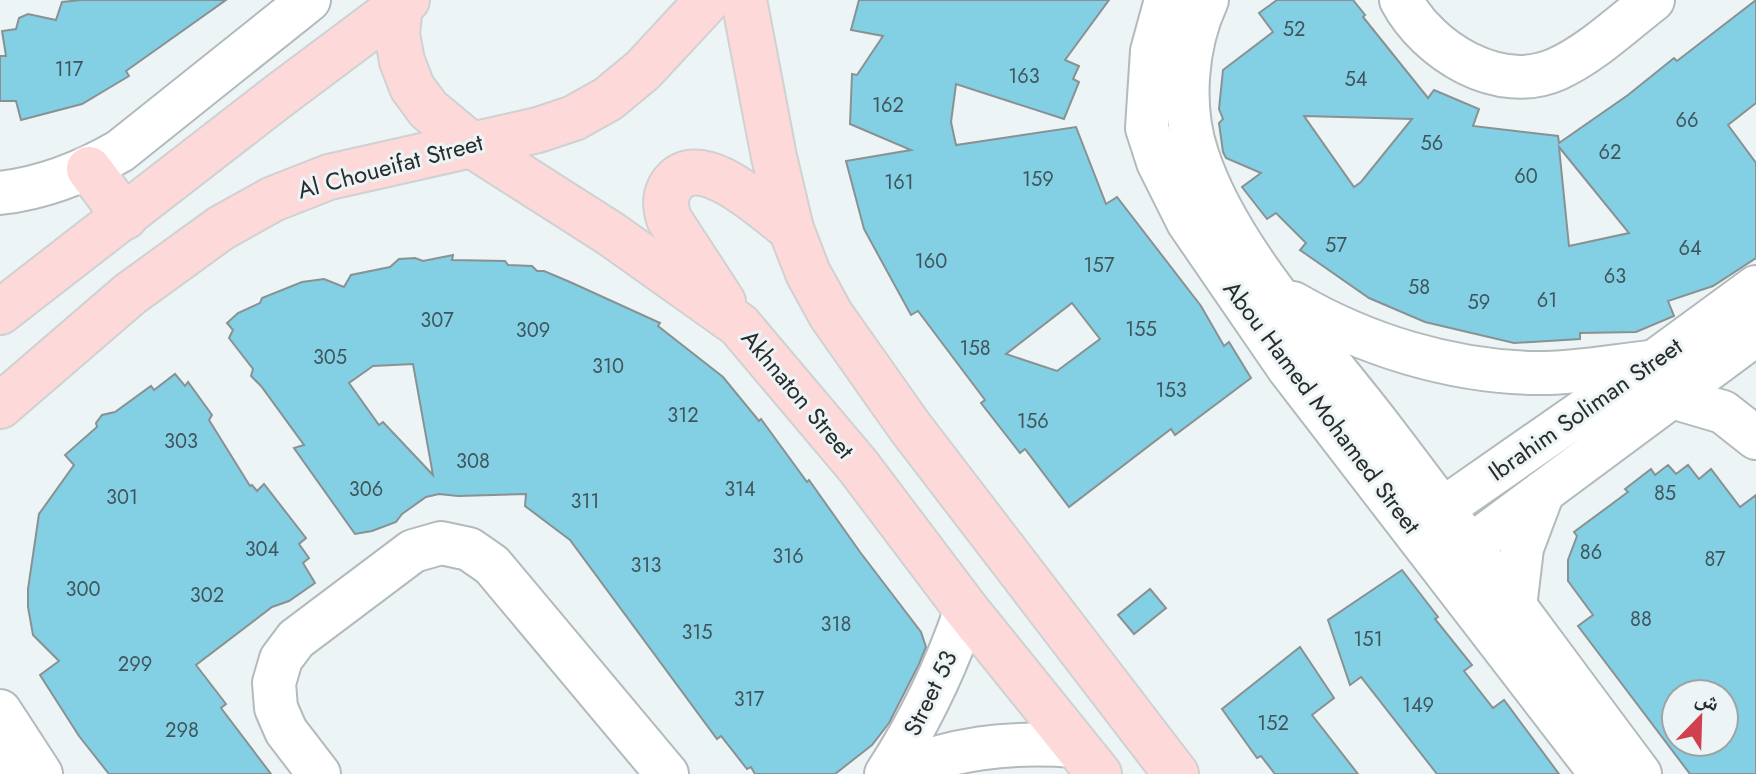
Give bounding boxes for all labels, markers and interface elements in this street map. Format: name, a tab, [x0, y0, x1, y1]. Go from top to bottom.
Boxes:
house number: 52	[1283, 15, 1305, 44]
house number: 117	[55, 55, 84, 84]
house number: 163	[1008, 62, 1040, 91]
house number: 54	[1345, 65, 1368, 94]
house number: 162	[872, 91, 904, 120]
house number: 66	[1675, 106, 1699, 135]
street label: Al Choueifat Street	[293, 124, 487, 208]
house number: 56	[1421, 129, 1443, 158]
house number: 62	[1599, 138, 1621, 167]
house number: 60	[1514, 162, 1538, 191]
house number: 159	[1022, 165, 1054, 194]
house number: 161	[884, 168, 914, 197]
house number: 57	[1325, 231, 1347, 260]
house number: 64	[1678, 234, 1702, 263]
house number: 160	[915, 247, 947, 276]
house number: 157	[1084, 251, 1115, 280]
house number: 63	[1604, 262, 1626, 291]
street label: Abou Hamed Mohamed Street	[1215, 273, 1429, 541]
house number: 58	[1408, 273, 1430, 302]
house number: 61	[1537, 286, 1557, 315]
house number: 59	[1468, 288, 1490, 317]
house number: 307	[420, 306, 454, 335]
house number: 155	[1125, 315, 1157, 344]
house number: 309	[516, 316, 550, 345]
street label: Akhnaton Street	[733, 322, 863, 466]
street label: Ibrahim Soliman Street	[1481, 329, 1689, 489]
house number: 158	[959, 334, 991, 363]
house number: 305	[313, 343, 347, 372]
house number: 310	[592, 352, 624, 381]
house number: 153	[1155, 376, 1187, 405]
house number: 312	[667, 401, 699, 430]
house number: 156	[1017, 407, 1049, 436]
house number: 303	[164, 427, 198, 456]
house number: 308	[456, 447, 490, 476]
house number: 306	[349, 475, 383, 504]
house number: 314	[724, 475, 756, 504]
house number: 85	[1654, 479, 1676, 508]
house number: 301	[106, 483, 138, 512]
house number: 311	[571, 487, 599, 516]
house number: 304	[245, 535, 280, 564]
house number: 86	[1580, 538, 1602, 567]
house number: 316	[772, 542, 804, 571]
house number: 87	[1704, 545, 1726, 574]
house number: 313	[631, 551, 661, 580]
house number: 300	[66, 575, 100, 604]
house number: 302	[190, 581, 224, 610]
house number: 88	[1630, 605, 1652, 634]
house number: 318	[821, 610, 851, 639]
house number: 315	[681, 618, 713, 647]
house number: 151	[1353, 625, 1383, 654]
street label: Street 53	[894, 644, 966, 742]
house number: 299	[118, 650, 152, 679]
north arrow	[1660, 678, 1740, 758]
text: ش	[1691, 680, 1725, 719]
house number: 317	[734, 685, 765, 714]
house number: 149	[1402, 691, 1434, 720]
house number: 152	[1257, 709, 1289, 738]
house number: 298	[165, 716, 199, 745]

